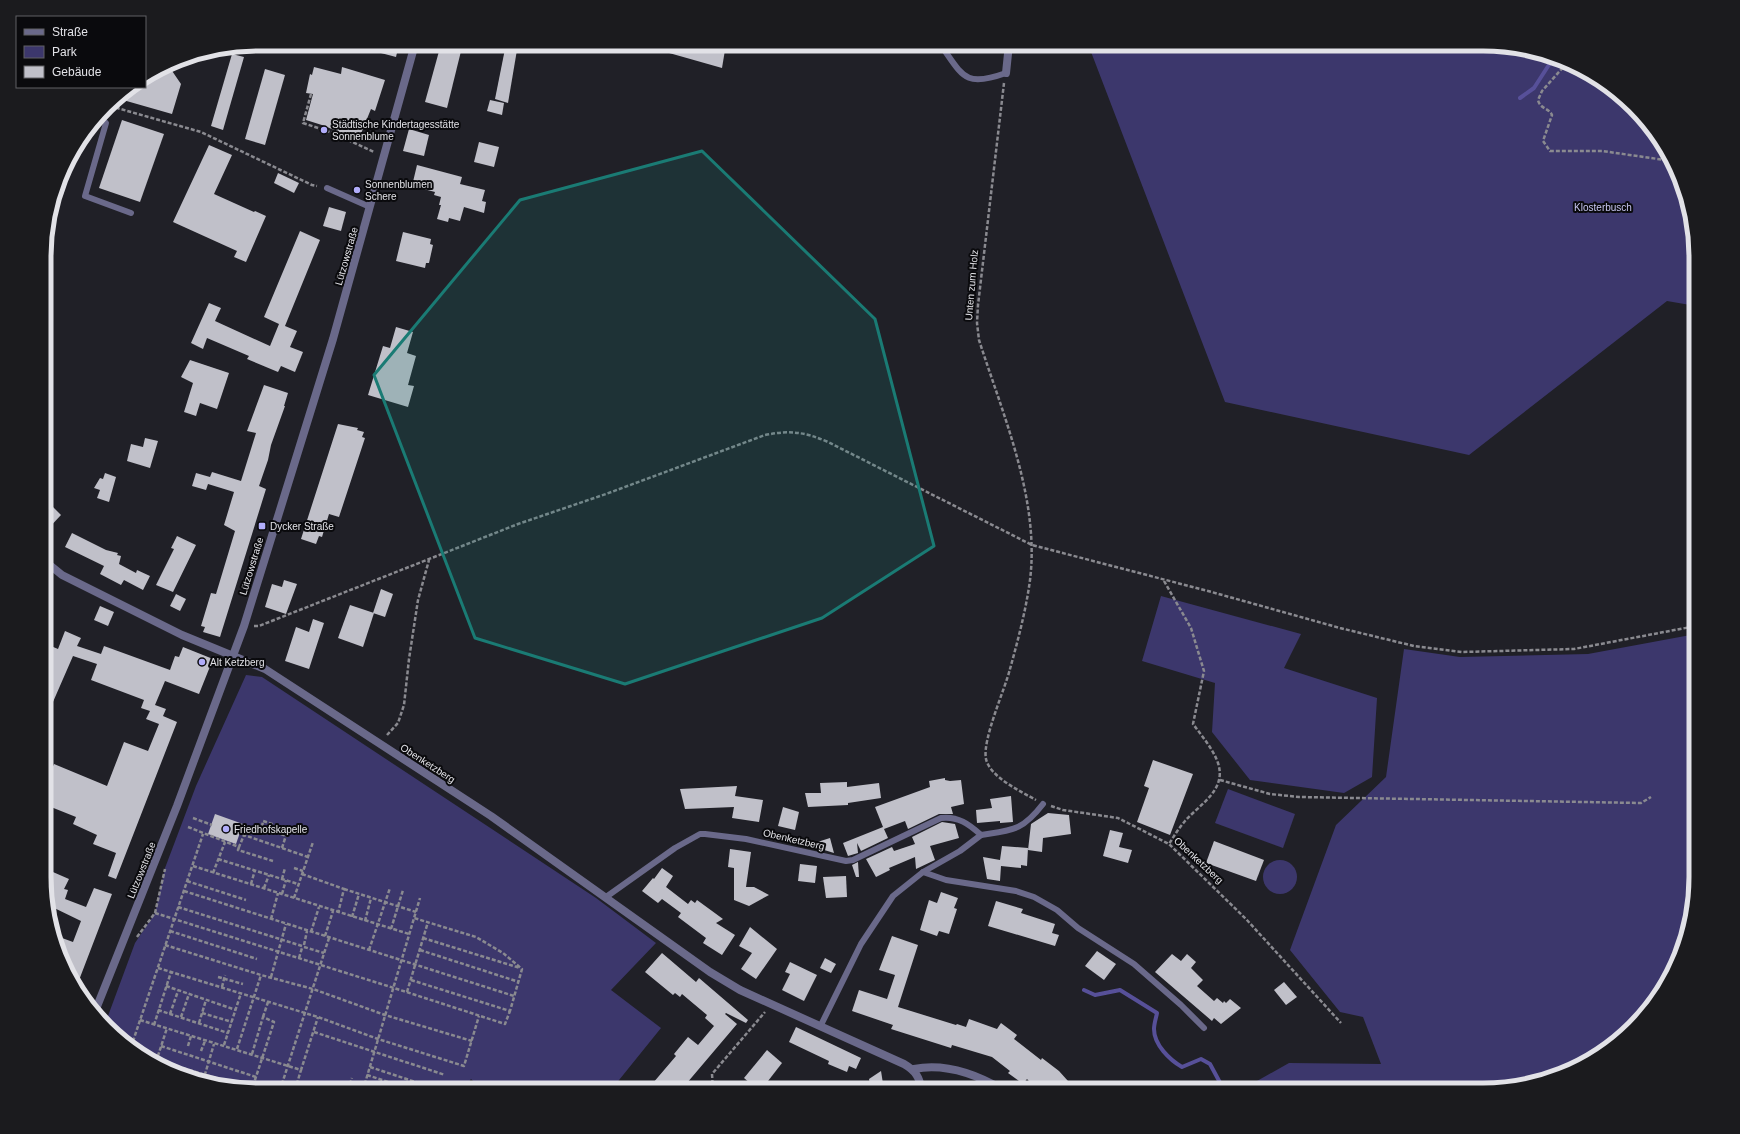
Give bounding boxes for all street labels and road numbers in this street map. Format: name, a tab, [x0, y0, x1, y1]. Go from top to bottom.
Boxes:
street label: Lützowstraße	[333, 225, 360, 287]
street label: Unten zum Holz	[963, 249, 980, 321]
street label: Lützowstraße	[237, 535, 266, 596]
street label: Obenketzberg	[398, 742, 457, 785]
street label: Obenketzberg	[762, 827, 826, 852]
street label: Obenketzberg	[1172, 835, 1225, 886]
street label: Lützowstraße	[125, 840, 158, 900]

